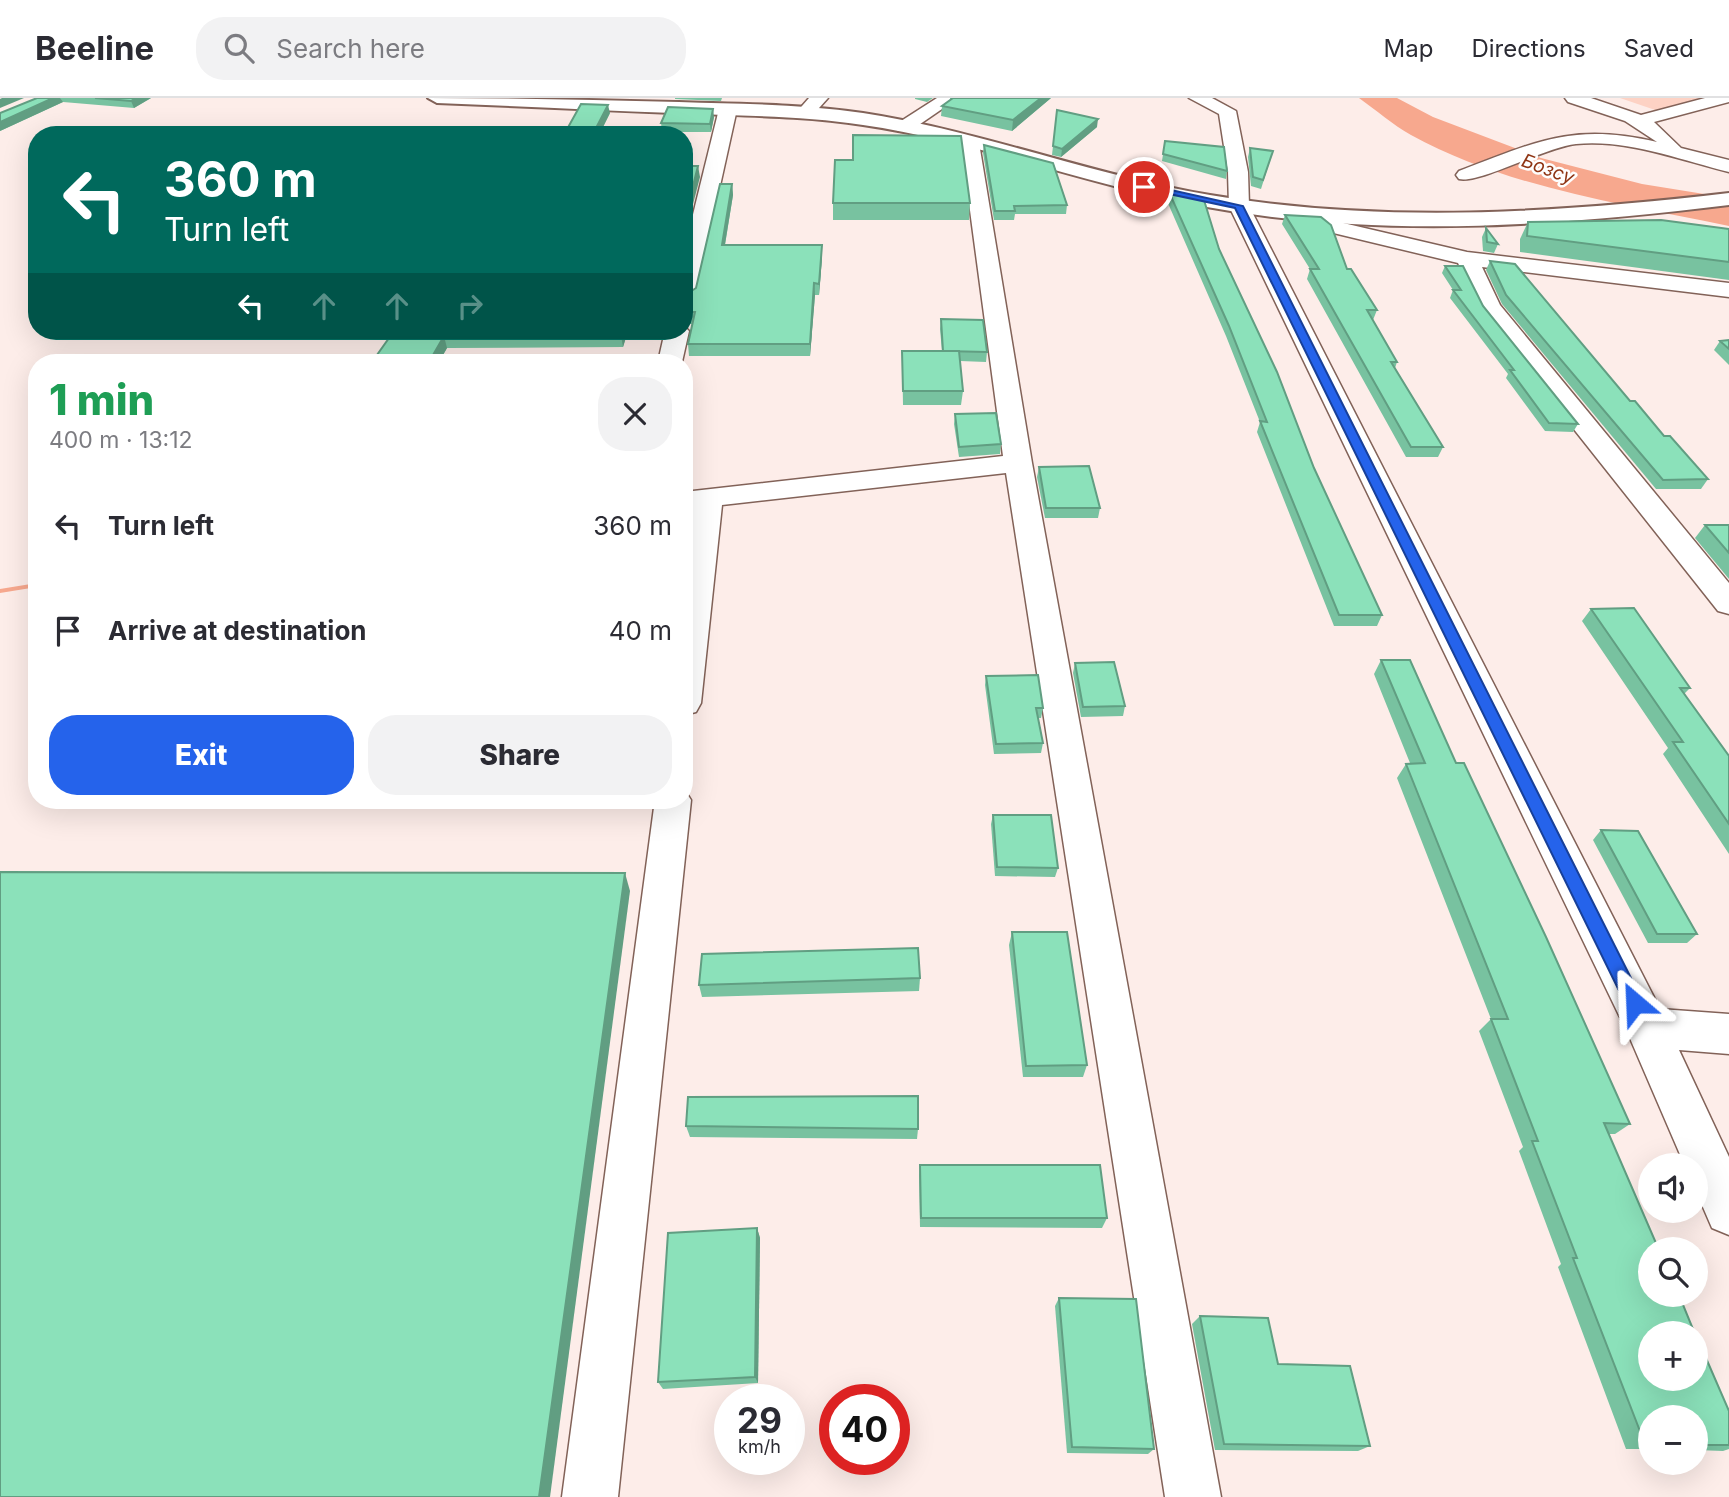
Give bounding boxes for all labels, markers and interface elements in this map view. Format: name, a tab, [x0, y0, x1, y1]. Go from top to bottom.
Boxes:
search box	[196, 17, 686, 80]
text: Beeline	[35, 28, 154, 68]
icon: search	[220, 29, 258, 67]
text: Search here	[276, 33, 425, 64]
text: Map	[1384, 34, 1433, 63]
text: Directions	[1471, 34, 1586, 63]
text: Saved	[1624, 34, 1694, 63]
water label: Бозсу	[1519, 149, 1579, 190]
text: 360 m	[164, 150, 317, 209]
icon: left	[49, 154, 140, 245]
pin	[1114, 157, 1174, 217]
icon: arrive	[1125, 168, 1163, 206]
text: Turn left	[164, 210, 289, 249]
icon: left	[232, 287, 270, 325]
icon: ahead	[305, 287, 343, 325]
icon: ahead	[378, 287, 416, 325]
icon: right	[451, 287, 489, 325]
text: 1 min	[49, 374, 154, 425]
button: close	[598, 377, 672, 451]
text: 400 m · 13:12	[49, 426, 193, 454]
icon: left	[49, 507, 87, 545]
text: Turn left	[108, 510, 214, 541]
text: 360 m	[593, 510, 672, 541]
icon: arrive	[49, 612, 87, 650]
text: Arrive at destination	[108, 615, 367, 646]
text: 40 m	[609, 615, 672, 646]
button: Exit	[49, 715, 354, 795]
button: Share	[368, 715, 672, 795]
position arrow	[1598, 966, 1672, 1040]
map controls	[1638, 1153, 1708, 1475]
button: sound	[1638, 1153, 1708, 1223]
button: search	[1638, 1237, 1708, 1307]
button: +	[1638, 1321, 1708, 1391]
speed limit sign: 40	[819, 1384, 910, 1475]
text: 29	[737, 1399, 782, 1441]
button: −	[1638, 1405, 1708, 1475]
text: km/h	[738, 1436, 781, 1457]

